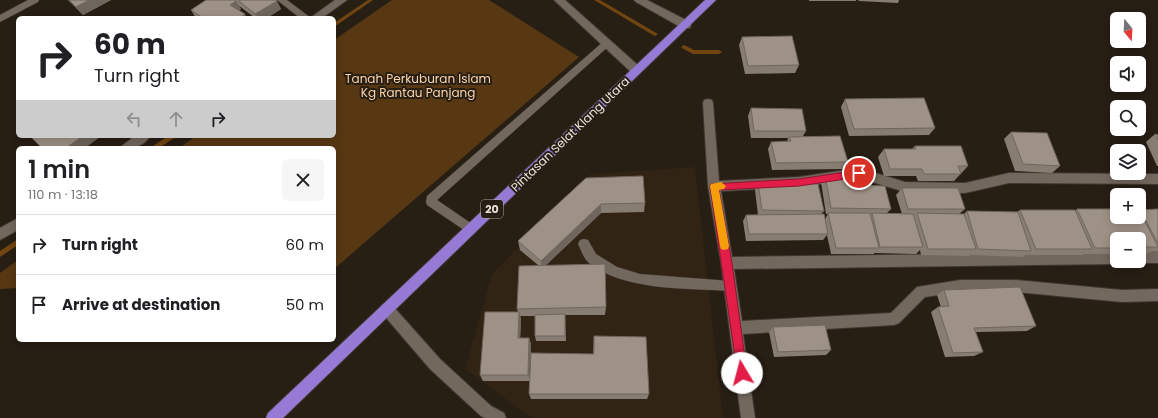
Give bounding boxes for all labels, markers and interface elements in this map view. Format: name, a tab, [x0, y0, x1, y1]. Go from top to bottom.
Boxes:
north arrow	[1110, 12, 1146, 48]
map controls	[1110, 12, 1146, 268]
text: 60 m	[94, 25, 166, 64]
icon: right	[28, 32, 80, 84]
button: sound	[1110, 56, 1146, 92]
text: Turn right	[94, 63, 180, 88]
park label: Tanah Perkuburan Islam Kg Rantau Panjang	[345, 70, 491, 101]
street label: Pintasan Selat Klang Utara	[507, 73, 633, 195]
button: search	[1110, 100, 1146, 136]
icon: left	[123, 108, 145, 130]
icon: ahead	[165, 108, 187, 130]
icon: right	[207, 108, 229, 130]
button: layers	[1110, 144, 1146, 180]
text: 1 min	[28, 153, 90, 186]
pin	[842, 156, 876, 190]
button: close	[282, 159, 324, 201]
icon: arrive	[848, 162, 870, 184]
text: 110 m · 13:18	[28, 185, 98, 204]
button: +	[1110, 188, 1146, 224]
road number: 20	[481, 200, 503, 218]
button: −	[1110, 232, 1146, 268]
icon: right	[28, 234, 50, 256]
text: Turn right	[62, 234, 138, 255]
text: 60 m	[286, 234, 324, 255]
icon: arrive	[28, 294, 50, 316]
text: Arrive at destination	[62, 294, 220, 315]
text: 50 m	[286, 294, 324, 315]
position arrow	[721, 352, 763, 394]

